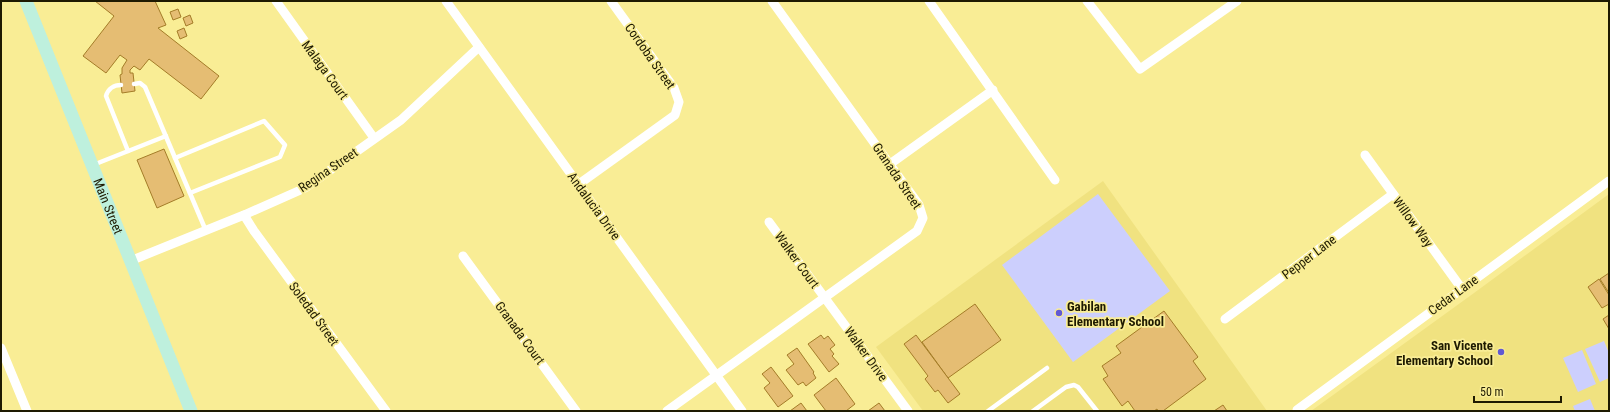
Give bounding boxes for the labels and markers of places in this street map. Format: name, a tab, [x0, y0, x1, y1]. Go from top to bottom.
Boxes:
place label: Gabilan Elementary School	[1067, 299, 1164, 329]
marker: Gabilan Elementary School	[1054, 308, 1064, 318]
place label: San Vicente Elementary School	[1396, 338, 1493, 368]
marker: San Vicente Elementary School	[1496, 347, 1506, 357]

